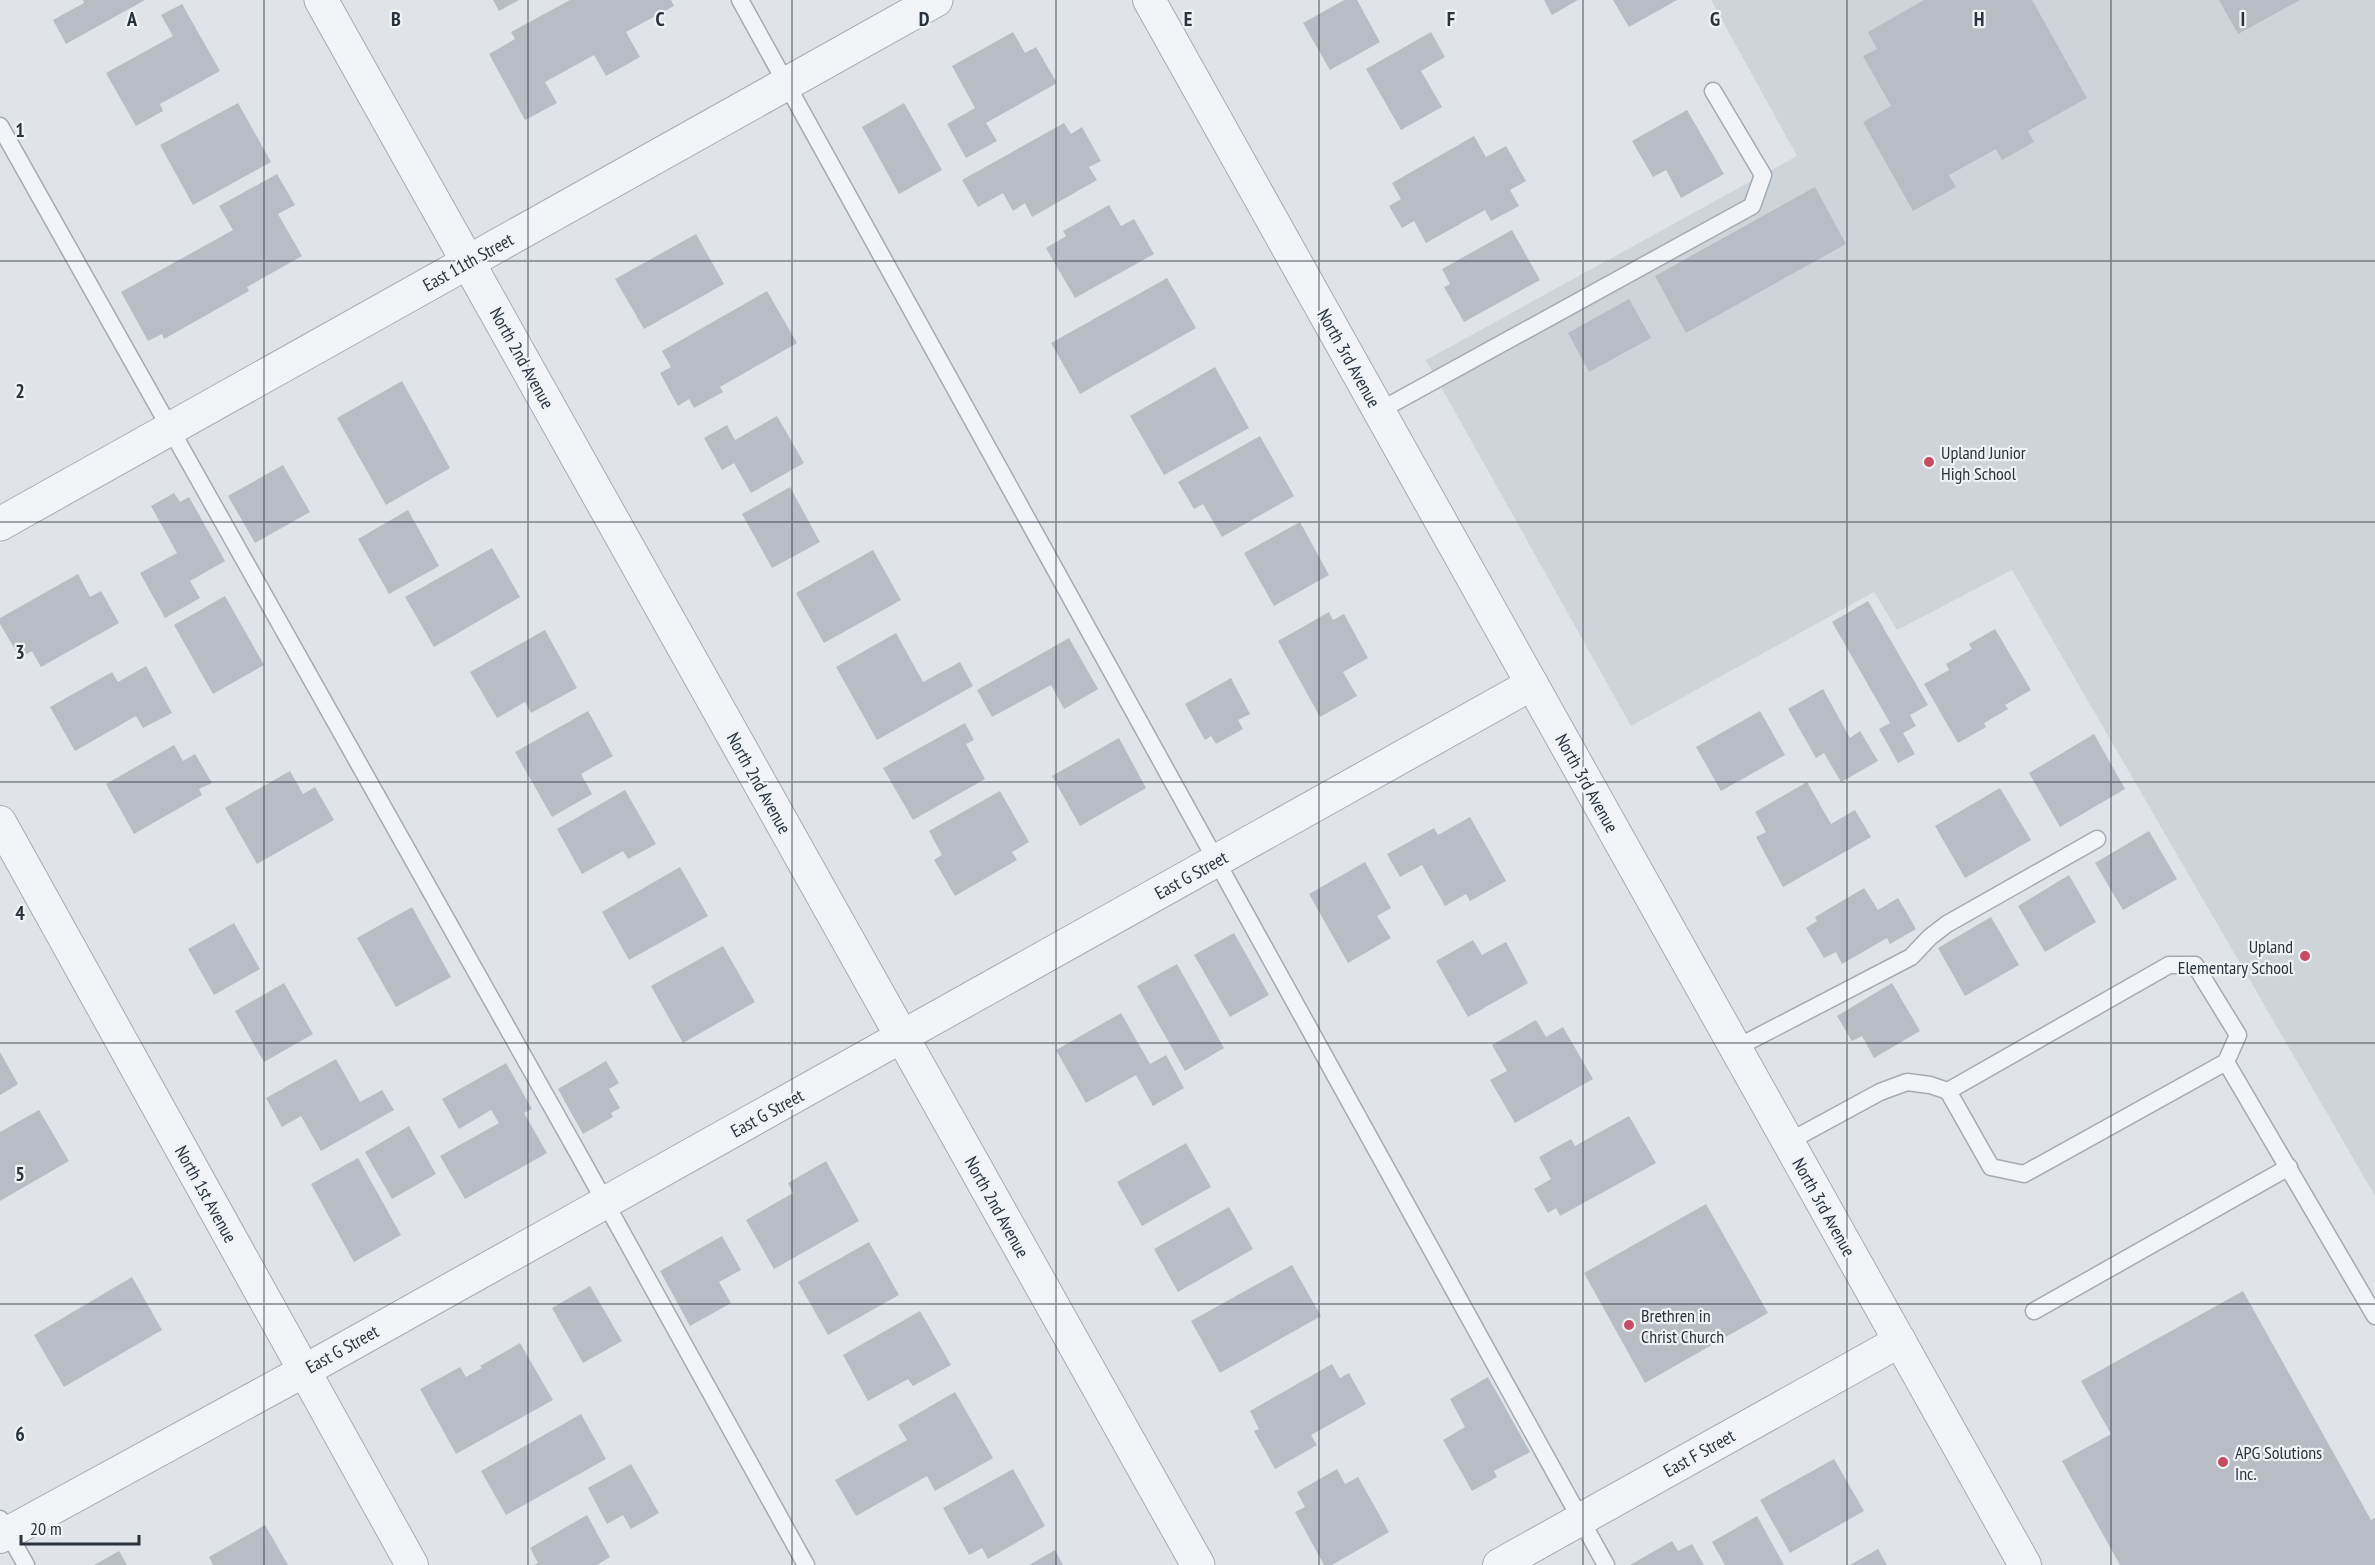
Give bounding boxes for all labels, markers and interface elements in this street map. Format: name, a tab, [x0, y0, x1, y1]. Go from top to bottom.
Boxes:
text: A	[126, 6, 138, 32]
text: B	[391, 6, 401, 32]
text: C	[655, 6, 665, 32]
text: D	[919, 6, 930, 32]
text: E	[1184, 6, 1192, 32]
text: F	[1447, 6, 1455, 32]
text: G	[1710, 6, 1720, 32]
text: H	[1974, 6, 1984, 32]
text: I	[2241, 6, 2245, 32]
text: 1	[15, 117, 25, 143]
street label: East 11th Street	[419, 228, 517, 296]
street label: North 2nd Avenue	[485, 303, 559, 413]
street label: North 3rd Avenue	[1312, 305, 1386, 411]
text: 2	[15, 378, 25, 404]
place label: Upland Junior High School	[1941, 441, 2026, 485]
marker: Upland Junior High School	[1922, 455, 1936, 469]
text: 3	[15, 639, 25, 665]
street label: North 2nd Avenue	[722, 728, 796, 838]
street label: North 3rd Avenue	[1550, 730, 1624, 836]
street label: East G Street	[1151, 846, 1231, 904]
text: 4	[15, 900, 25, 926]
place label: Upland Elementary School	[2178, 935, 2294, 979]
marker: Upland Elementary School	[2298, 949, 2312, 963]
street label: East G Street	[727, 1084, 807, 1142]
street label: North 1st Avenue	[170, 1141, 242, 1247]
street label: North 2nd Avenue	[960, 1152, 1034, 1262]
street label: North 3rd Avenue	[1787, 1154, 1861, 1260]
text: 5	[15, 1161, 25, 1187]
place label: Brethren in Christ Church	[1641, 1304, 1724, 1348]
marker: Brethren in Christ Church	[1622, 1318, 1636, 1332]
street label: East G Street	[302, 1320, 382, 1378]
text: 6	[15, 1421, 25, 1447]
street label: East F Street	[1659, 1424, 1739, 1482]
place label: APG Solutions Inc.	[2235, 1441, 2322, 1485]
marker: APG Solutions Inc.	[2216, 1455, 2230, 1469]
scale bar	[21, 1508, 140, 1546]
text: 20 m	[30, 1517, 62, 1540]

